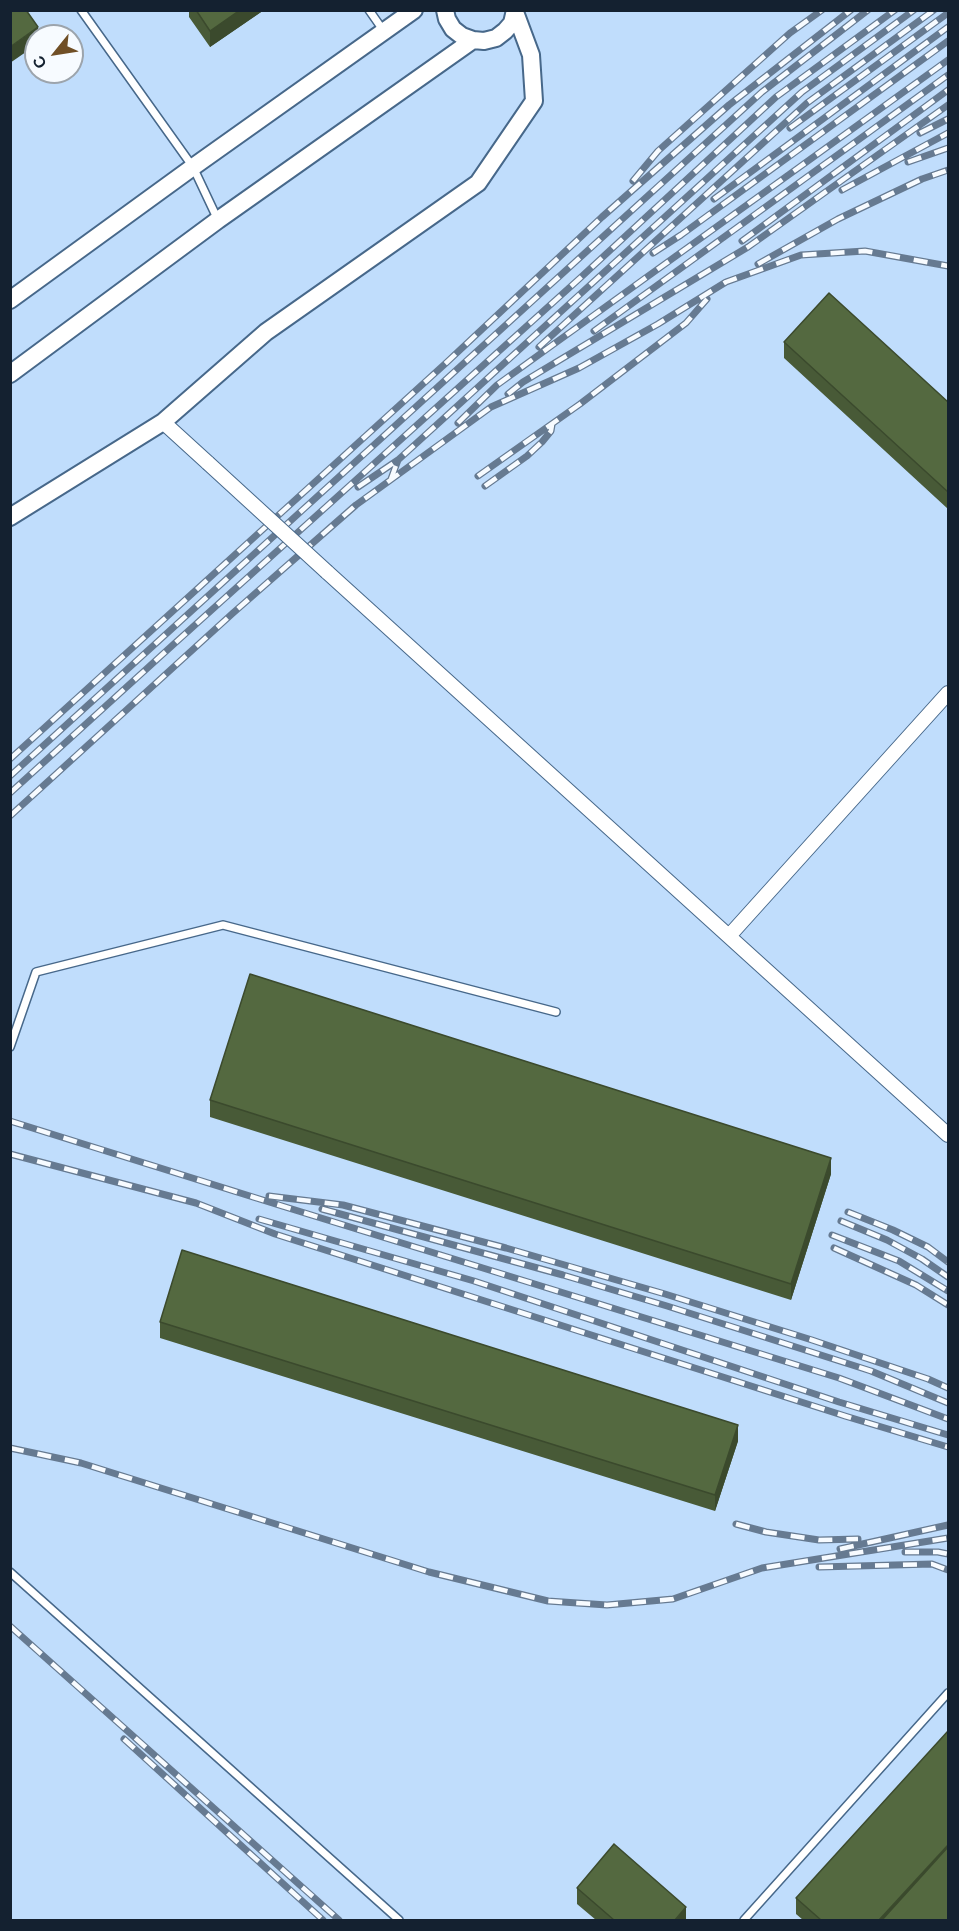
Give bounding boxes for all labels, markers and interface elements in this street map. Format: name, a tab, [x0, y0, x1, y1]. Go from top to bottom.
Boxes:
north arrow	[24, 24, 84, 84]
text: С	[29, 52, 51, 72]

